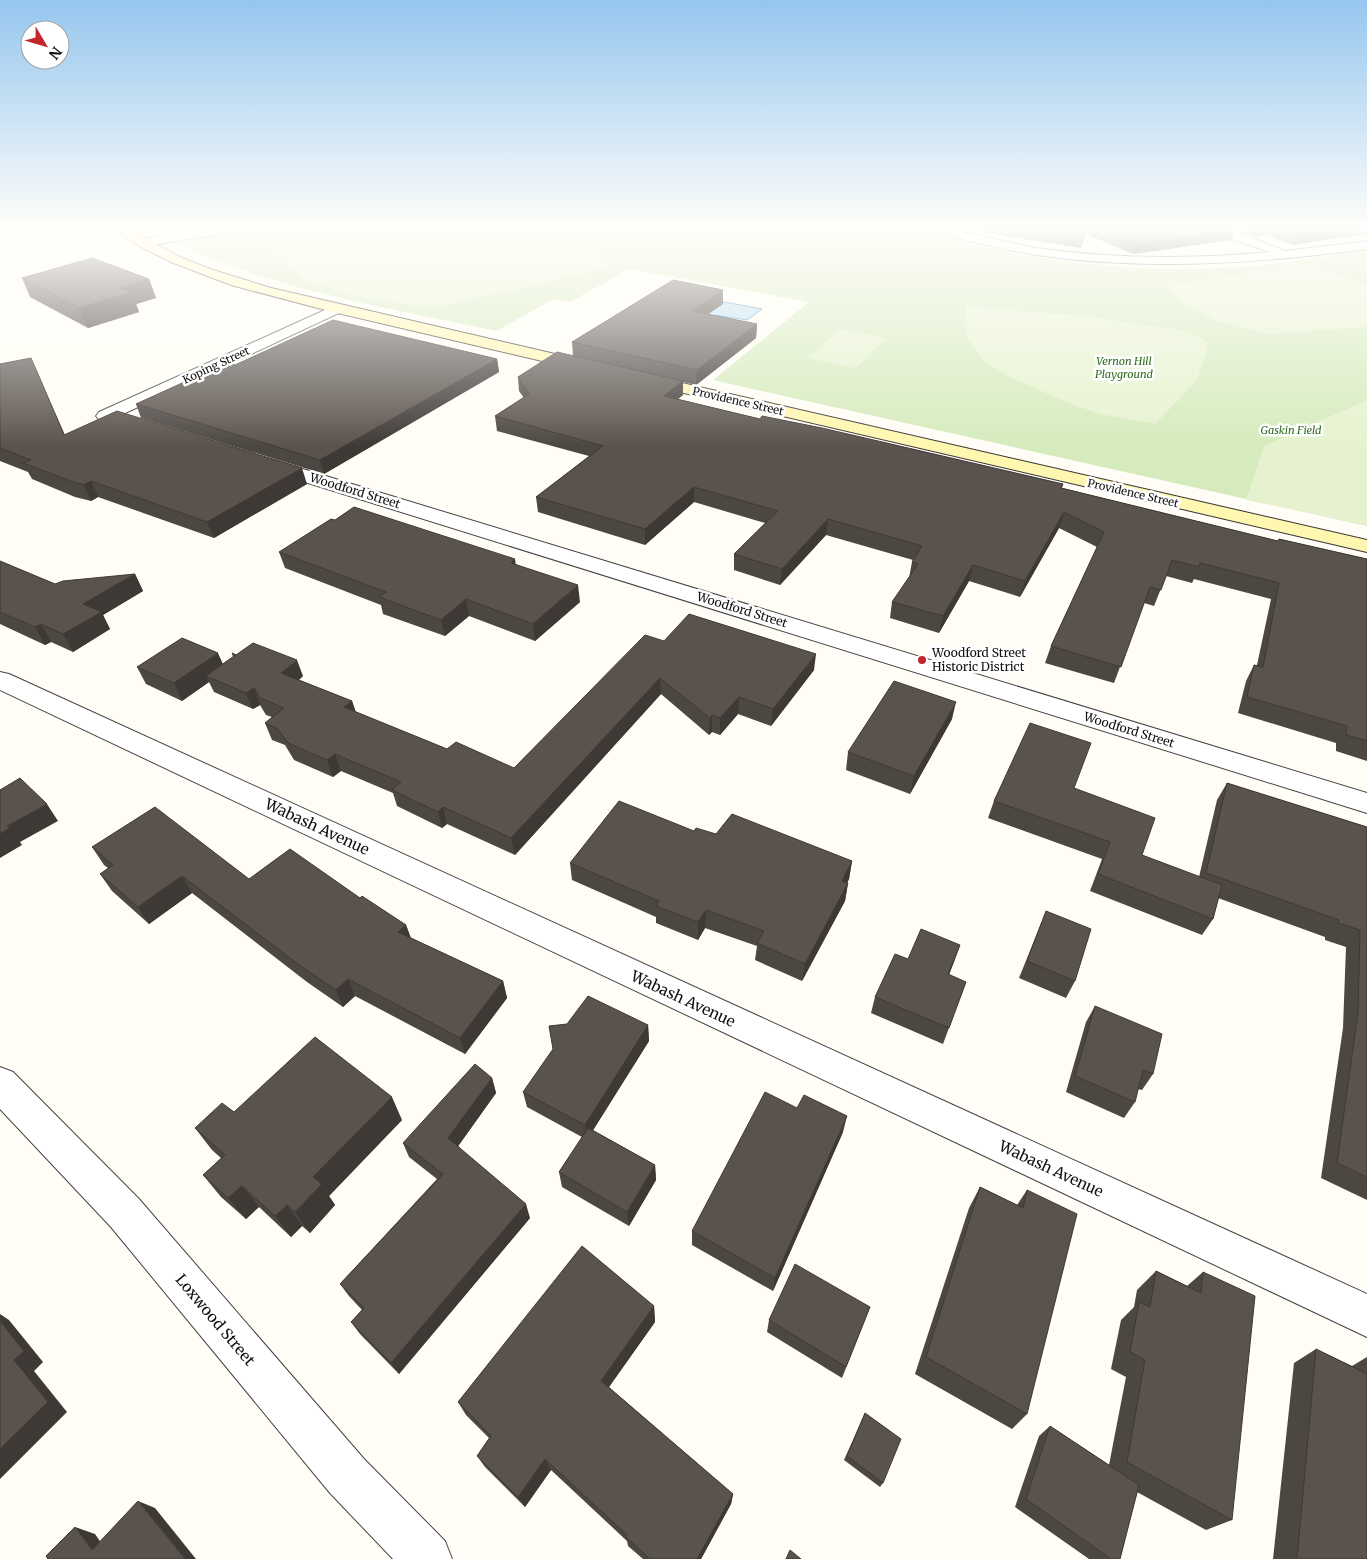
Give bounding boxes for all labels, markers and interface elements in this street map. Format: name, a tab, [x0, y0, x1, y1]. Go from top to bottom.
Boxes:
north arrow	[20, 20, 70, 70]
text: N	[45, 43, 66, 63]
street label: Koping Street	[180, 343, 252, 387]
park label: Vernon Hill Playground	[1095, 354, 1153, 381]
street label: Providence Street	[691, 384, 786, 418]
park label: Gaskin Field	[1261, 423, 1322, 437]
street label: Woodford Street	[307, 469, 403, 512]
street label: Providence Street	[1086, 476, 1181, 510]
street label: Woodford Street	[694, 588, 790, 631]
place label: Woodford Street Historic District	[931, 645, 1026, 674]
marker: Woodford Street Historic District	[916, 654, 928, 666]
street label: Woodford Street	[1081, 708, 1177, 751]
street label: Wabash Avenue	[261, 794, 372, 859]
street label: Wabash Avenue	[627, 966, 738, 1031]
street label: Wabash Avenue	[995, 1136, 1106, 1201]
street label: Loxwood Street	[172, 1270, 259, 1369]

